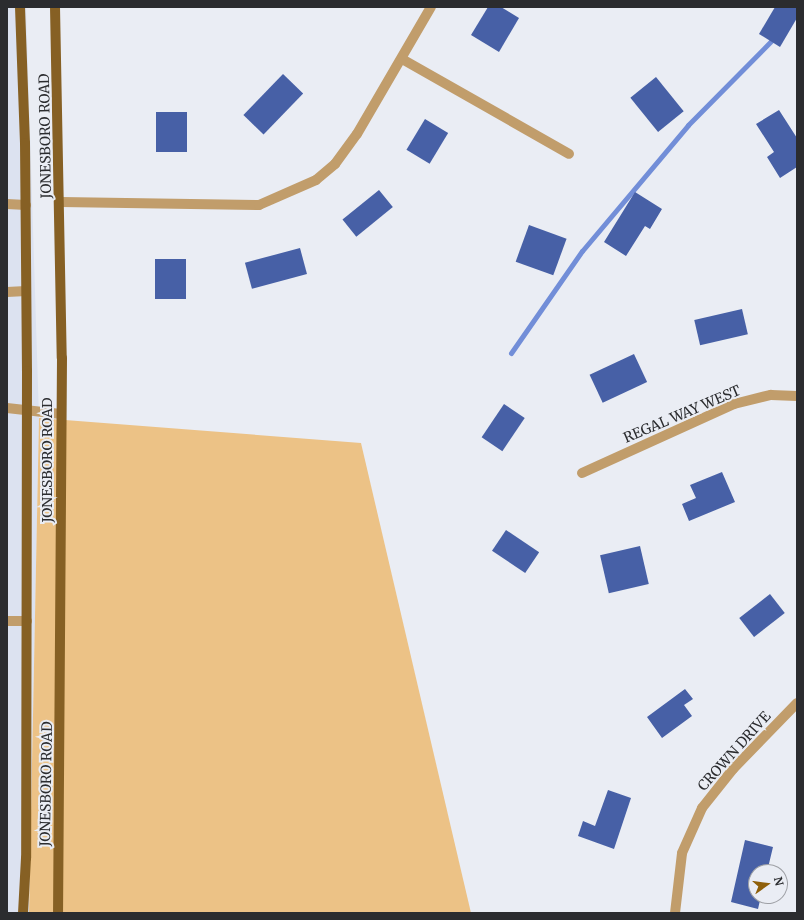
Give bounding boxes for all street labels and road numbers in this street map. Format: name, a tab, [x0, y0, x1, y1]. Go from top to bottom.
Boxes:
street label: JONESBORO ROAD	[36, 73, 54, 199]
street label: REGAL WAY WEST	[621, 382, 743, 446]
street label: JONESBORO ROAD	[39, 397, 55, 523]
street label: CROWN DRIVE	[694, 708, 774, 794]
street label: JONESBORO ROAD	[37, 721, 55, 847]

